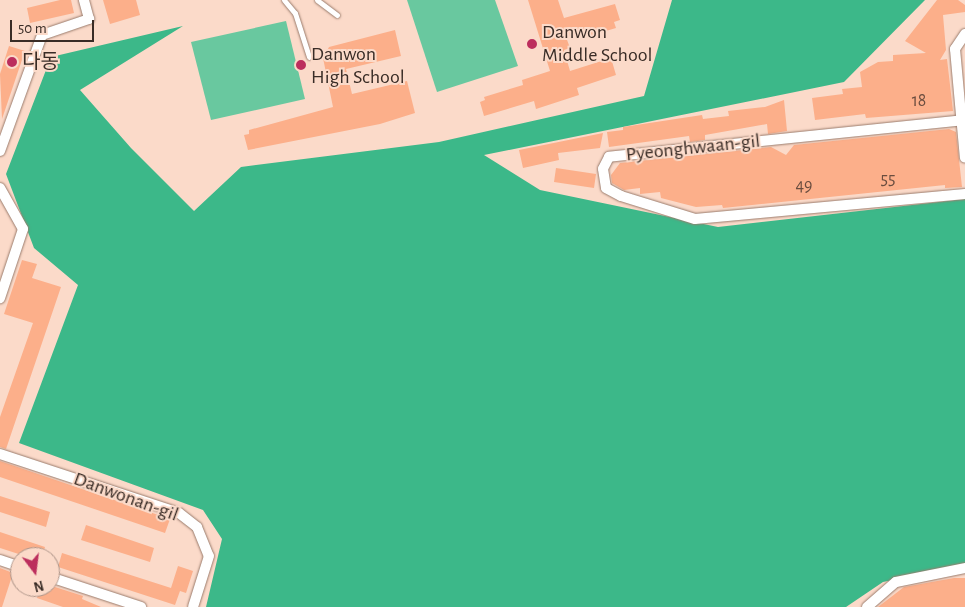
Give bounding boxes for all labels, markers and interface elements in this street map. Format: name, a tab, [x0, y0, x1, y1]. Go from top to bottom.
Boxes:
scale bar	[12, 10, 96, 42]
text: 50 m	[18, 21, 47, 36]
place label: Danwon Middle School	[542, 21, 653, 68]
marker: Danwon Middle School	[526, 38, 538, 50]
place label: Danwon High School	[311, 42, 405, 89]
place label: 다동	[22, 50, 59, 74]
marker: 다동	[6, 56, 18, 68]
marker: Danwon High School	[295, 59, 307, 71]
house number: 18	[912, 90, 926, 112]
street label: Pyeonghwaan-gil	[625, 129, 761, 167]
house number: 55	[880, 168, 896, 190]
house number: 49	[795, 175, 813, 197]
street label: Danwonan-gil	[70, 467, 182, 527]
north arrow	[10, 547, 60, 597]
text: N	[32, 577, 45, 594]

